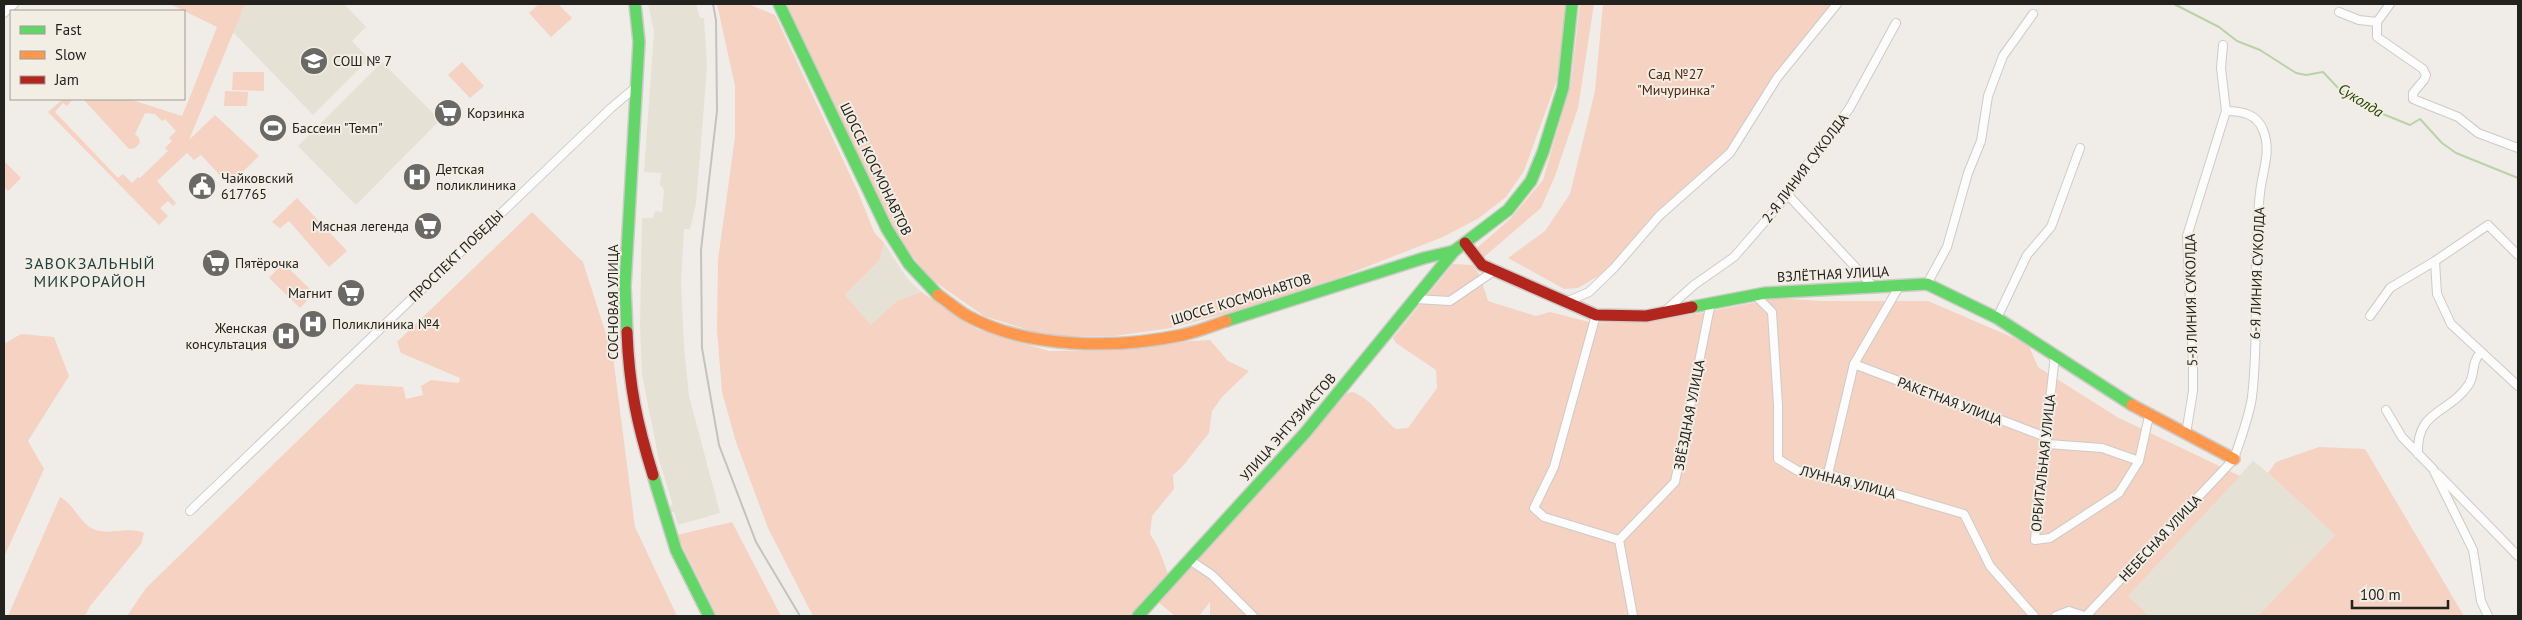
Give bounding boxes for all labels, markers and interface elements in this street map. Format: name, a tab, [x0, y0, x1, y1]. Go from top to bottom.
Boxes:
legend	[10, 10, 185, 100]
text: Fast	[55, 20, 82, 39]
text: Slow	[55, 45, 86, 64]
school or university icon: СОШ № 7	[299, 46, 329, 76]
place label: СОШ № 7	[333, 52, 392, 70]
park label: Сад №27 "Мичуринка"	[1637, 65, 1715, 99]
text: Jam	[54, 70, 79, 89]
water label: Суколда	[2335, 79, 2388, 122]
supermarket icon: Корзинка	[433, 98, 463, 128]
street label: ШОССЕ КОСМОНАВТОВ	[836, 100, 916, 238]
place label: Корзинка	[467, 104, 525, 122]
street label: 2-Я ЛИНИЯ СУКОЛДА	[1758, 109, 1853, 226]
sports icon: Бассеин "Темп"	[258, 113, 288, 143]
place label: Бассеин "Темп"	[292, 119, 383, 137]
place label: Детская поликлиника	[436, 160, 516, 194]
hospital icon: Детская поликлиника	[402, 162, 432, 192]
place label: Чайковский 617765	[221, 169, 293, 203]
public building icon: Чайковский 617765	[187, 171, 217, 201]
street label: ПРОСПЕКТ ПОБЕДЫ	[405, 206, 507, 306]
street label: 6-Я ЛИНИЯ СУКОЛДА	[2246, 206, 2268, 340]
supermarket icon: Мясная легенда	[413, 211, 443, 241]
place label: Мясная легенда	[312, 217, 409, 235]
street label: 5-Я ЛИНИЯ СУКОЛДА	[2181, 233, 2201, 366]
street label: СОСНОВАЯ УЛИЦА	[604, 244, 622, 360]
supermarket icon: Пятёрочка	[201, 248, 231, 278]
district label: ЗАВОКЗАЛЬНЫЙ МИКРОРАЙОН	[25, 253, 155, 291]
place label: Пятёрочка	[235, 254, 299, 272]
street label: ВЗЛЁТНАЯ УЛИЦА	[1777, 262, 1890, 286]
street label: ШОССЕ КОСМОНАВТОВ	[1169, 269, 1313, 329]
supermarket icon: Магнит	[336, 278, 366, 308]
place label: Магнит	[288, 284, 332, 302]
hospital icon: Поликлиника №4	[298, 309, 328, 339]
place label: Поликлиника №4	[332, 315, 440, 333]
place label: Женская консультация	[185, 319, 267, 353]
hospital icon: Женская консультация	[271, 321, 301, 351]
street label: ЗВЁЗДНАЯ УЛИЦА	[1669, 357, 1709, 472]
street label: УЛИЦА ЭНТУЗИАСТОВ	[1236, 369, 1340, 485]
street label: РАКЕТНАЯ УЛИЦА	[1895, 373, 2006, 430]
street label: ОРБИТАЛЬНАЯ УЛИЦА	[2027, 392, 2059, 533]
street label: ЛУННАЯ УЛИЦА	[1797, 461, 1899, 503]
street label: НЕБЕСНАЯ УЛИЦА	[2115, 490, 2205, 585]
scale bar	[2352, 578, 2448, 610]
text: 100 m	[2360, 585, 2401, 604]

